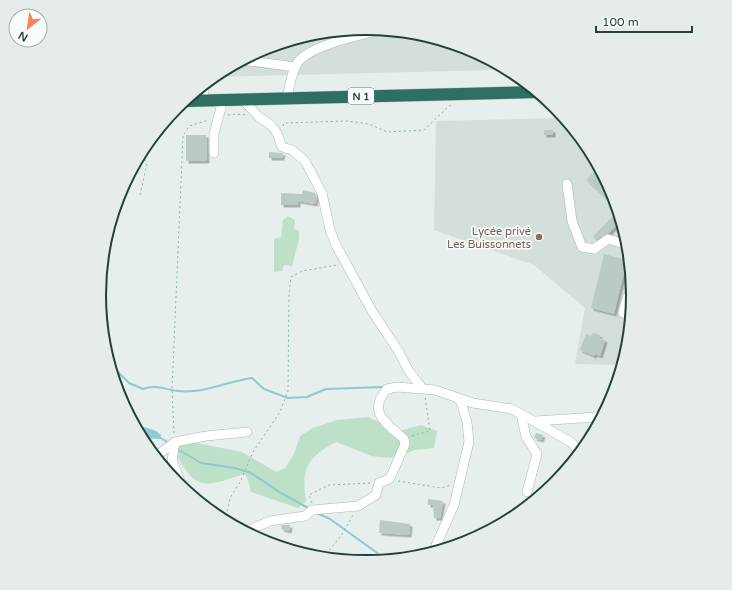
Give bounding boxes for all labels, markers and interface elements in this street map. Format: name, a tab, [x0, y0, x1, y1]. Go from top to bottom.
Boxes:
north arrow	[8, 8, 48, 48]
scale bar	[596, 8, 692, 34]
text: 100 m	[602, 15, 639, 29]
text: N	[16, 28, 30, 44]
road number: N 1	[348, 88, 374, 104]
place label: Lycée privé Les Buissonnets	[447, 225, 531, 251]
marker: Lycée privé Les Buissonnets	[534, 232, 544, 242]

